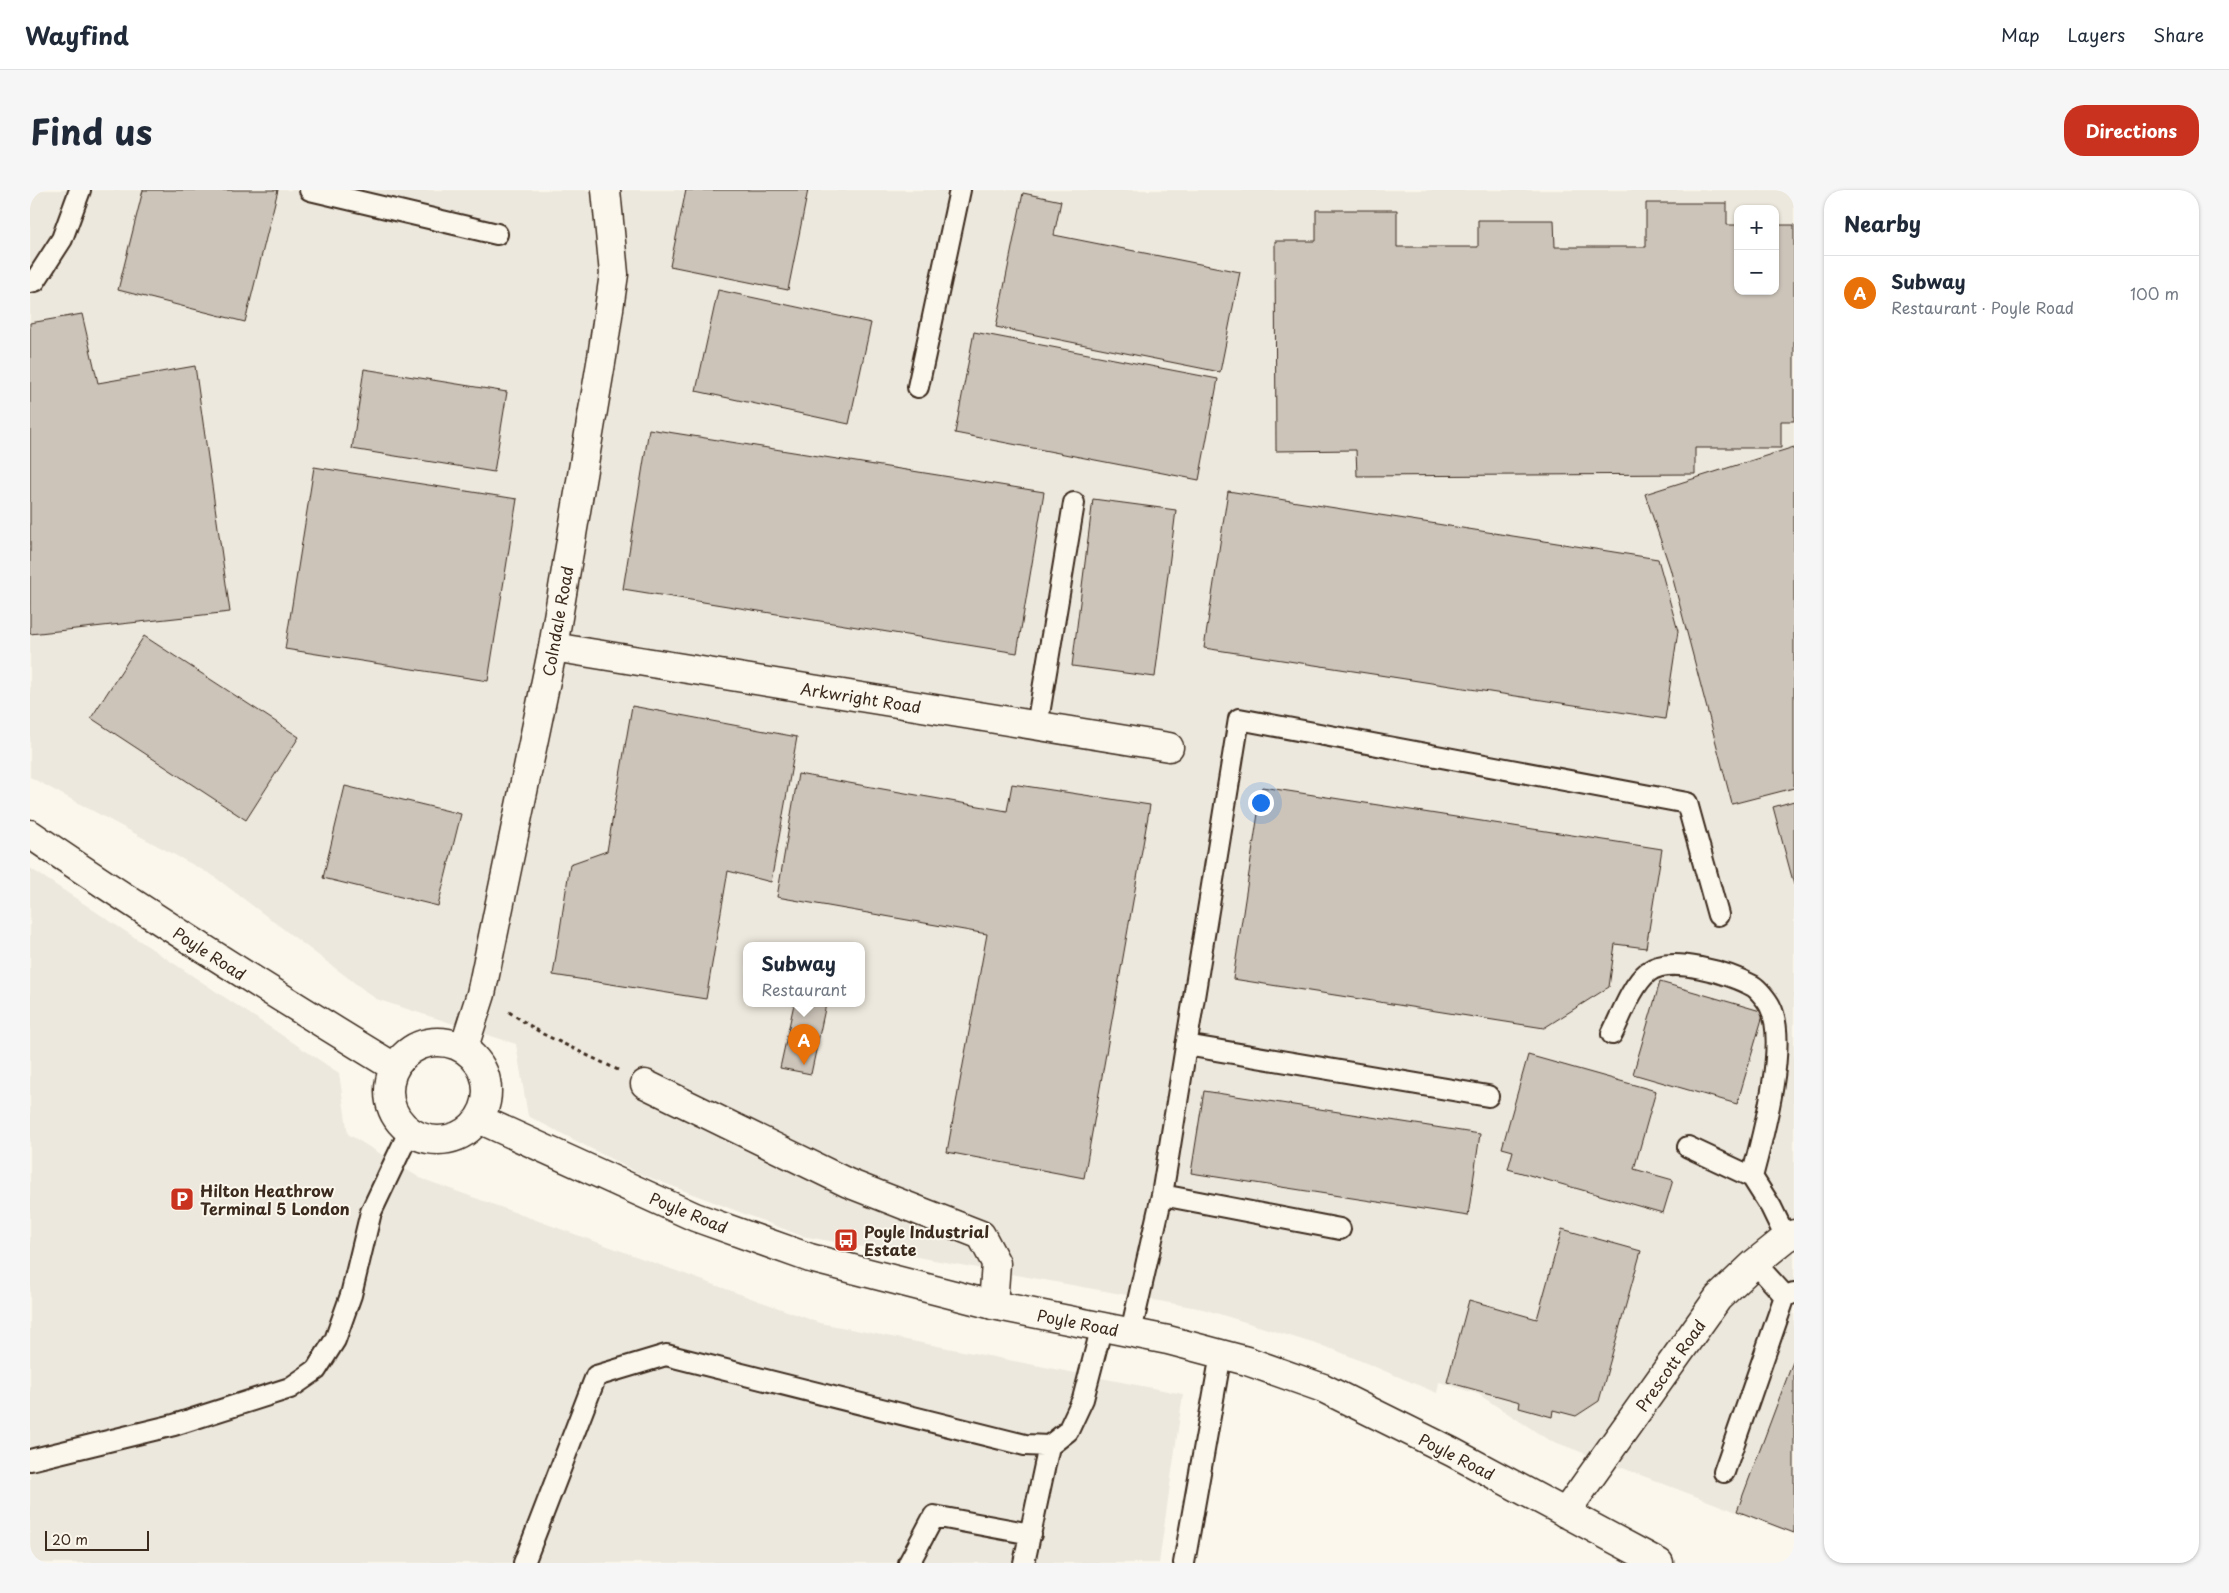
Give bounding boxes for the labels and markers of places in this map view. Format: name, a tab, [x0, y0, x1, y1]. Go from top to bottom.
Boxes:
pin: A	[788, 1024, 820, 1065]
place label: Hilton Heathrow Terminal 5 London	[200, 1178, 350, 1220]
parking icon: Hilton Heathrow Terminal 5 London	[169, 1186, 195, 1212]
place label: Poyle Industrial Estate	[864, 1219, 989, 1261]
bus stop icon: Poyle Industrial Estate	[833, 1227, 859, 1253]

